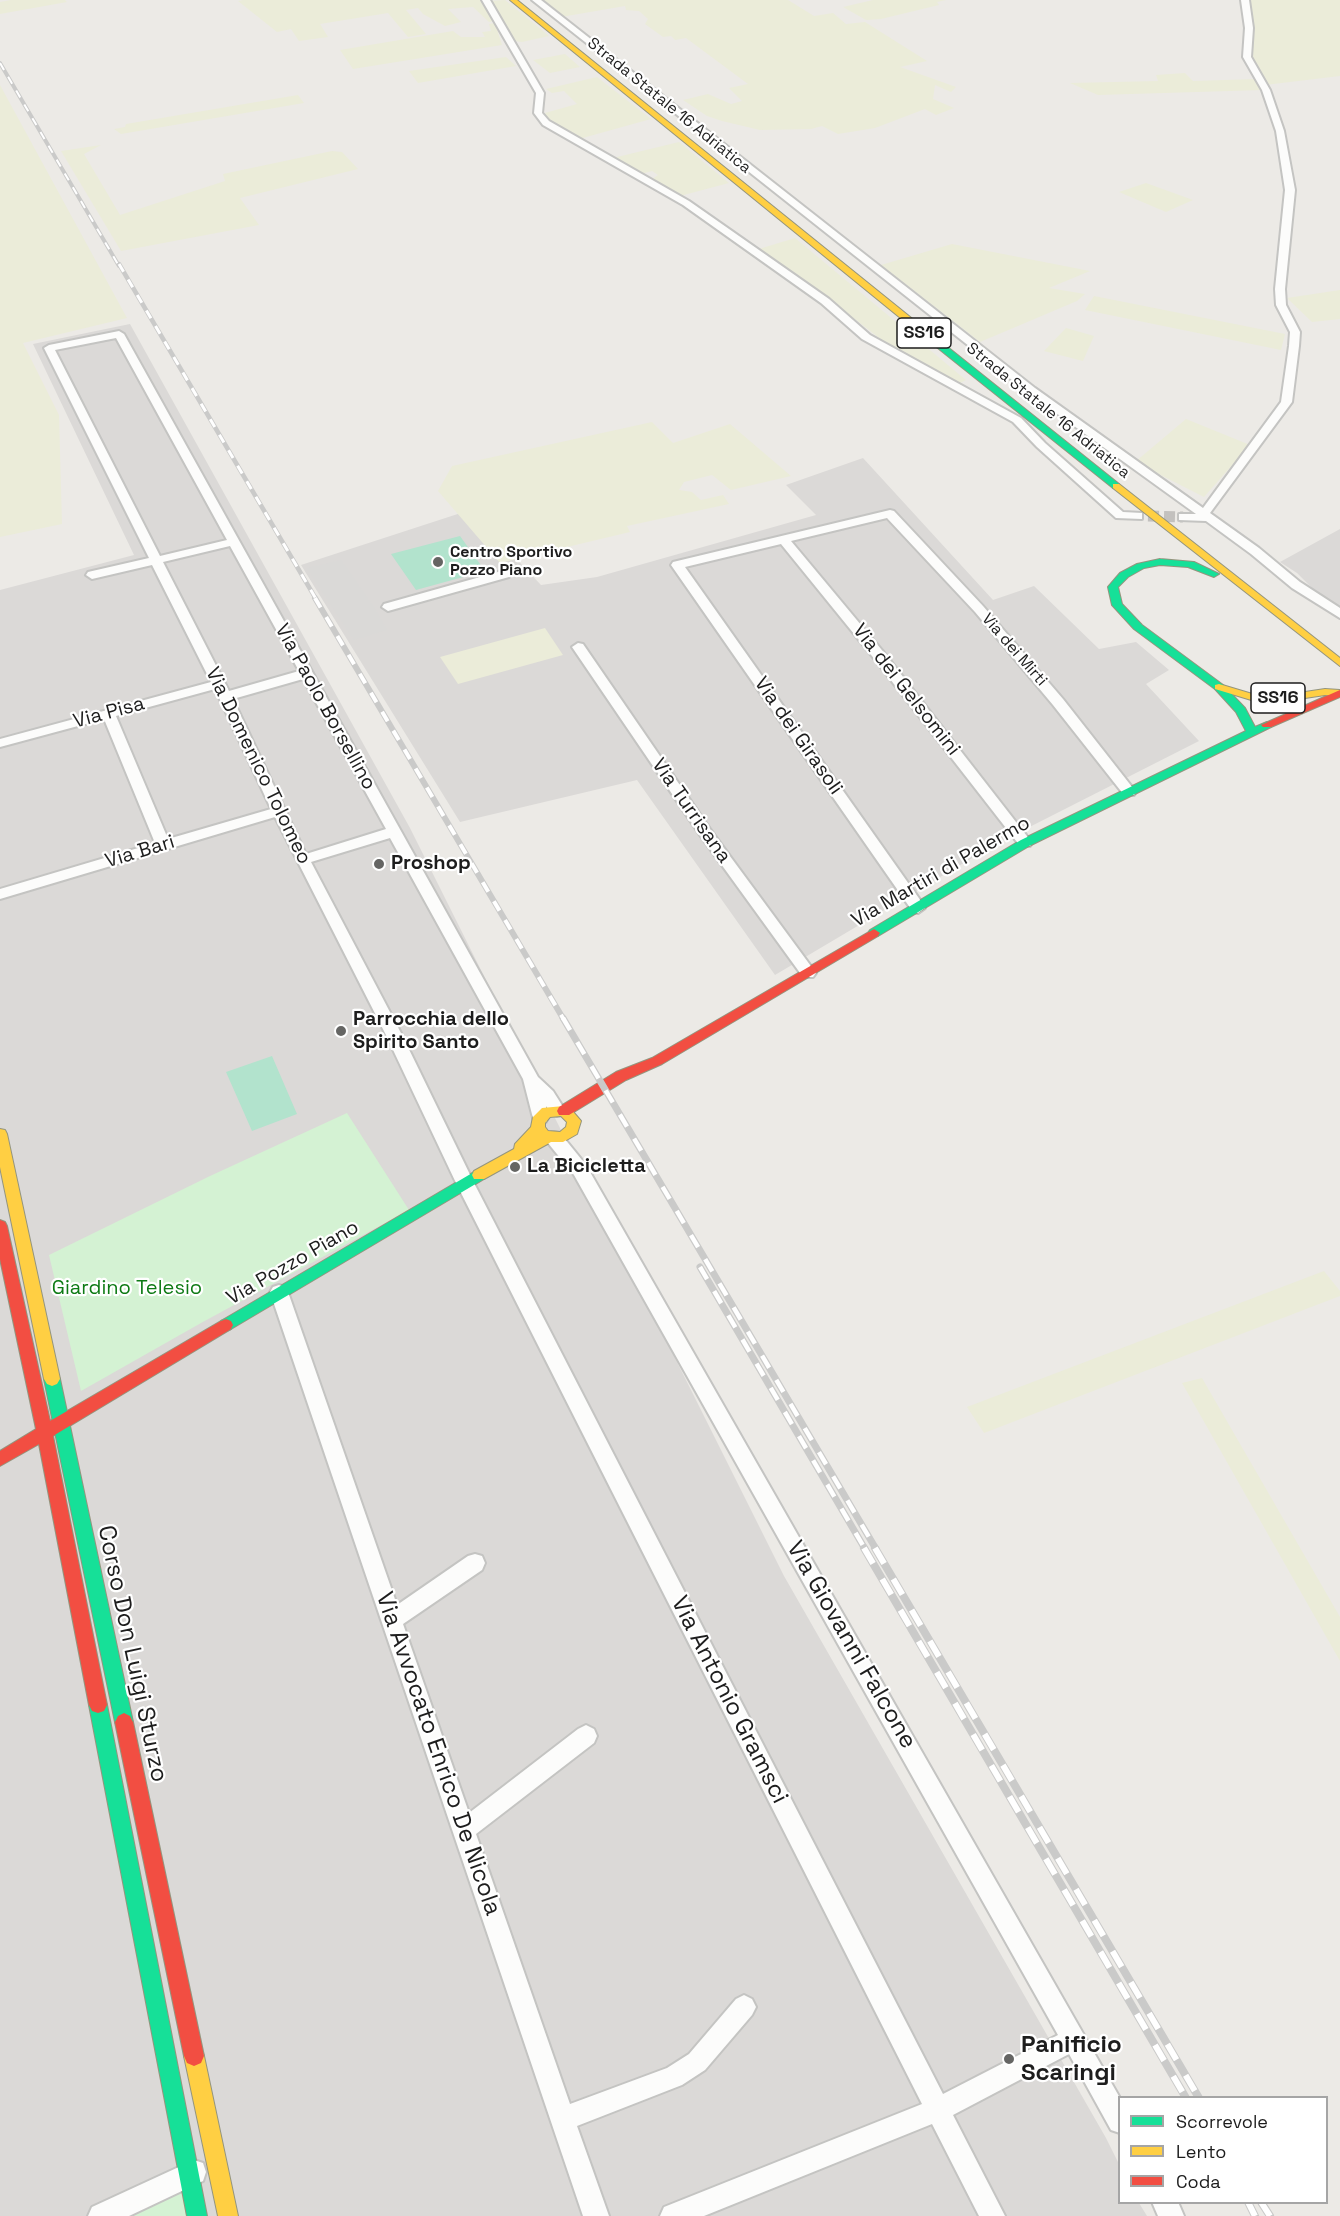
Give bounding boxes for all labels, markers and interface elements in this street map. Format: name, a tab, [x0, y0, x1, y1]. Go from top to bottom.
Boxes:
street label: Strada Statale 16 Adriatica	[583, 34, 755, 178]
road number: SS16	[897, 318, 951, 348]
street label: Strada Statale 16 Adriatica	[962, 339, 1134, 483]
place label: Centro Sportivo Pozzo Piano	[450, 543, 572, 581]
marker: Centro Sportivo Pozzo Piano	[431, 555, 445, 569]
street label: Via dei Mirti	[977, 610, 1051, 690]
street label: Via dei Gelsomini	[847, 619, 965, 761]
street label: Via Paolo Borsellino	[269, 620, 381, 794]
street label: Via Domenico Tolomeo	[200, 664, 316, 868]
street label: Via dei Girasoli	[749, 673, 847, 799]
road number: SS16	[1251, 683, 1305, 713]
street label: Via Pisa	[71, 692, 147, 734]
street label: Via Turrisana	[646, 754, 736, 868]
street label: Via Martiri di Palermo	[848, 811, 1034, 933]
street label: Via Bari	[103, 830, 177, 874]
place label: Proshop	[391, 852, 471, 876]
marker: Proshop	[372, 857, 386, 871]
place label: Parrocchia dello Spirito Santo	[353, 1008, 509, 1055]
marker: Parrocchia dello Spirito Santo	[334, 1024, 348, 1038]
place label: La Bicicletta	[527, 1155, 646, 1179]
marker: La Bicicletta	[508, 1160, 522, 1174]
street label: Via Pozzo Piano	[223, 1215, 363, 1311]
park label: Giardino Telesio	[52, 1277, 202, 1301]
street label: Corso Don Luigi Sturzo	[91, 1523, 173, 1785]
street label: Via Giovanni Falcone	[780, 1536, 922, 1754]
street label: Via Avvocato Enrico De Nicola	[369, 1589, 507, 1919]
street label: Via Antonio Gramsci	[664, 1591, 794, 1809]
place label: Panificio Scaringi	[1021, 2031, 1122, 2087]
marker: Panificio Scaringi	[1002, 2052, 1016, 2066]
legend	[1118, 2096, 1328, 2204]
text: Scorrevole	[1176, 2110, 1268, 2133]
text: Lento	[1176, 2140, 1226, 2163]
text: Coda	[1176, 2170, 1221, 2193]

